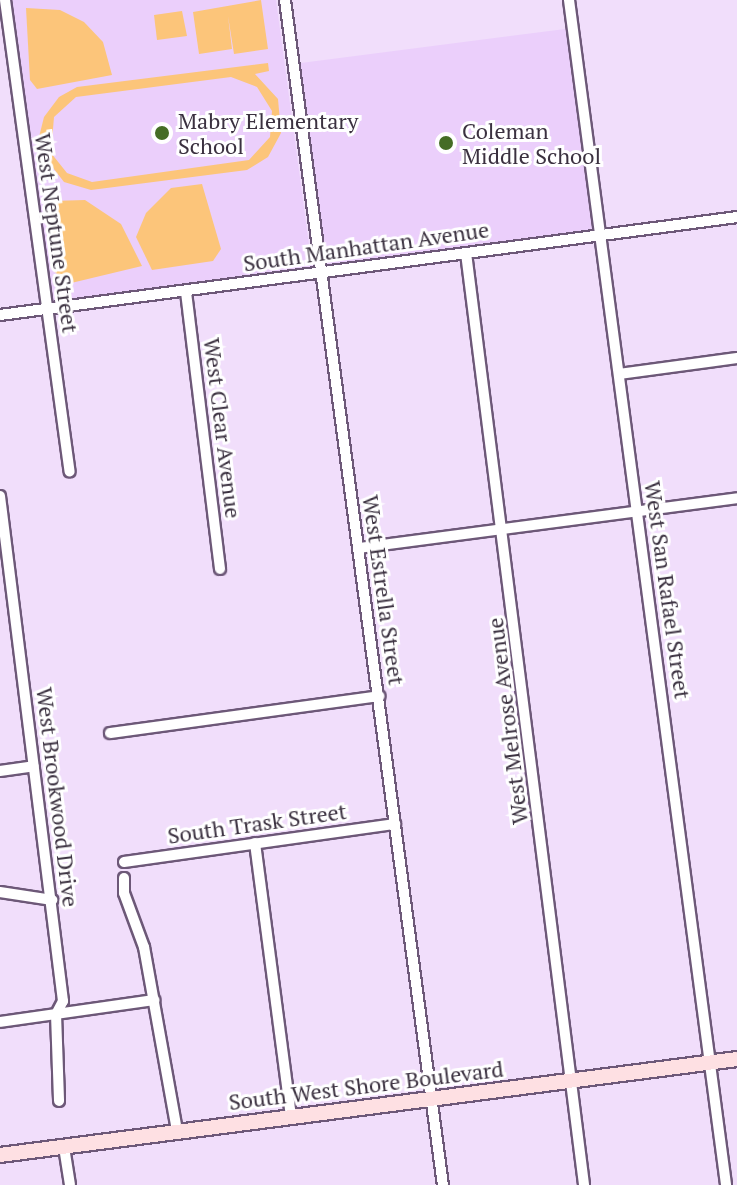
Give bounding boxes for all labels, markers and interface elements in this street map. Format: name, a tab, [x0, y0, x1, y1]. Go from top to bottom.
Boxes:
place label: Mabry Elementary School	[178, 107, 358, 158]
place label: Coleman Middle School	[462, 117, 601, 168]
marker: Mabry Elementary School	[153, 124, 171, 142]
street label: West Neptune Street	[30, 131, 84, 335]
marker: Coleman Middle School	[437, 134, 455, 152]
street label: South Manhattan Avenue	[241, 216, 491, 276]
street label: West Clear Avenue	[199, 336, 247, 520]
street label: West San Rafael Street	[640, 479, 696, 701]
street label: West Estrella Street	[358, 493, 410, 687]
street label: West Melrose Avenue	[481, 616, 533, 826]
street label: West Brookwood Drive	[31, 686, 85, 908]
street label: South Trask Street	[166, 797, 348, 849]
street label: South West Shore Boulevard	[227, 1055, 505, 1115]

